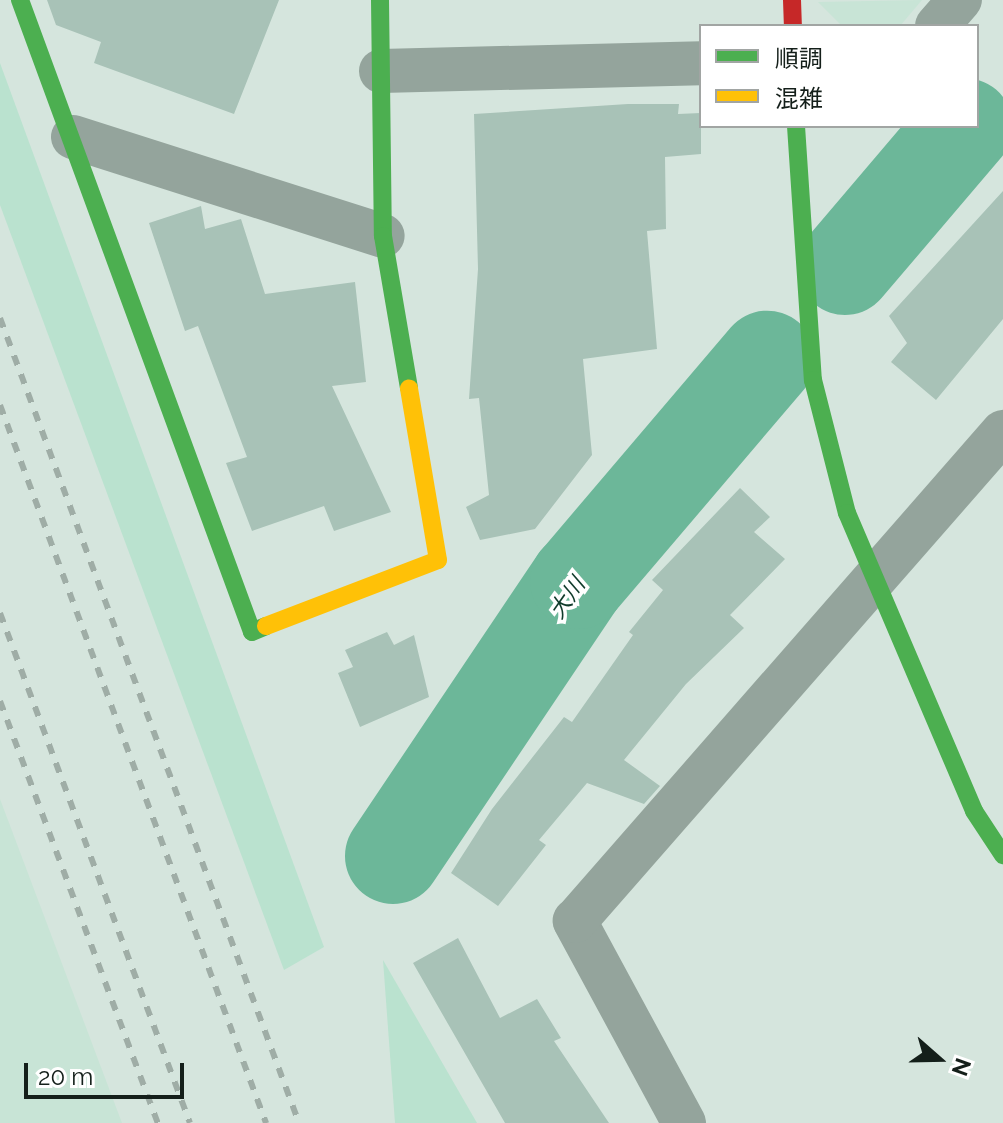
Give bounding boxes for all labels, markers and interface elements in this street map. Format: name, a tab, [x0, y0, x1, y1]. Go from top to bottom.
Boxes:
legend	[699, 24, 979, 128]
text: 順調	[775, 44, 823, 73]
text: 混雑	[775, 84, 823, 113]
water label: 大川	[544, 572, 590, 624]
north arrow	[899, 1019, 979, 1099]
scale bar	[28, 1047, 188, 1097]
text: N	[946, 1055, 977, 1080]
text: 20 m	[38, 1062, 93, 1091]

